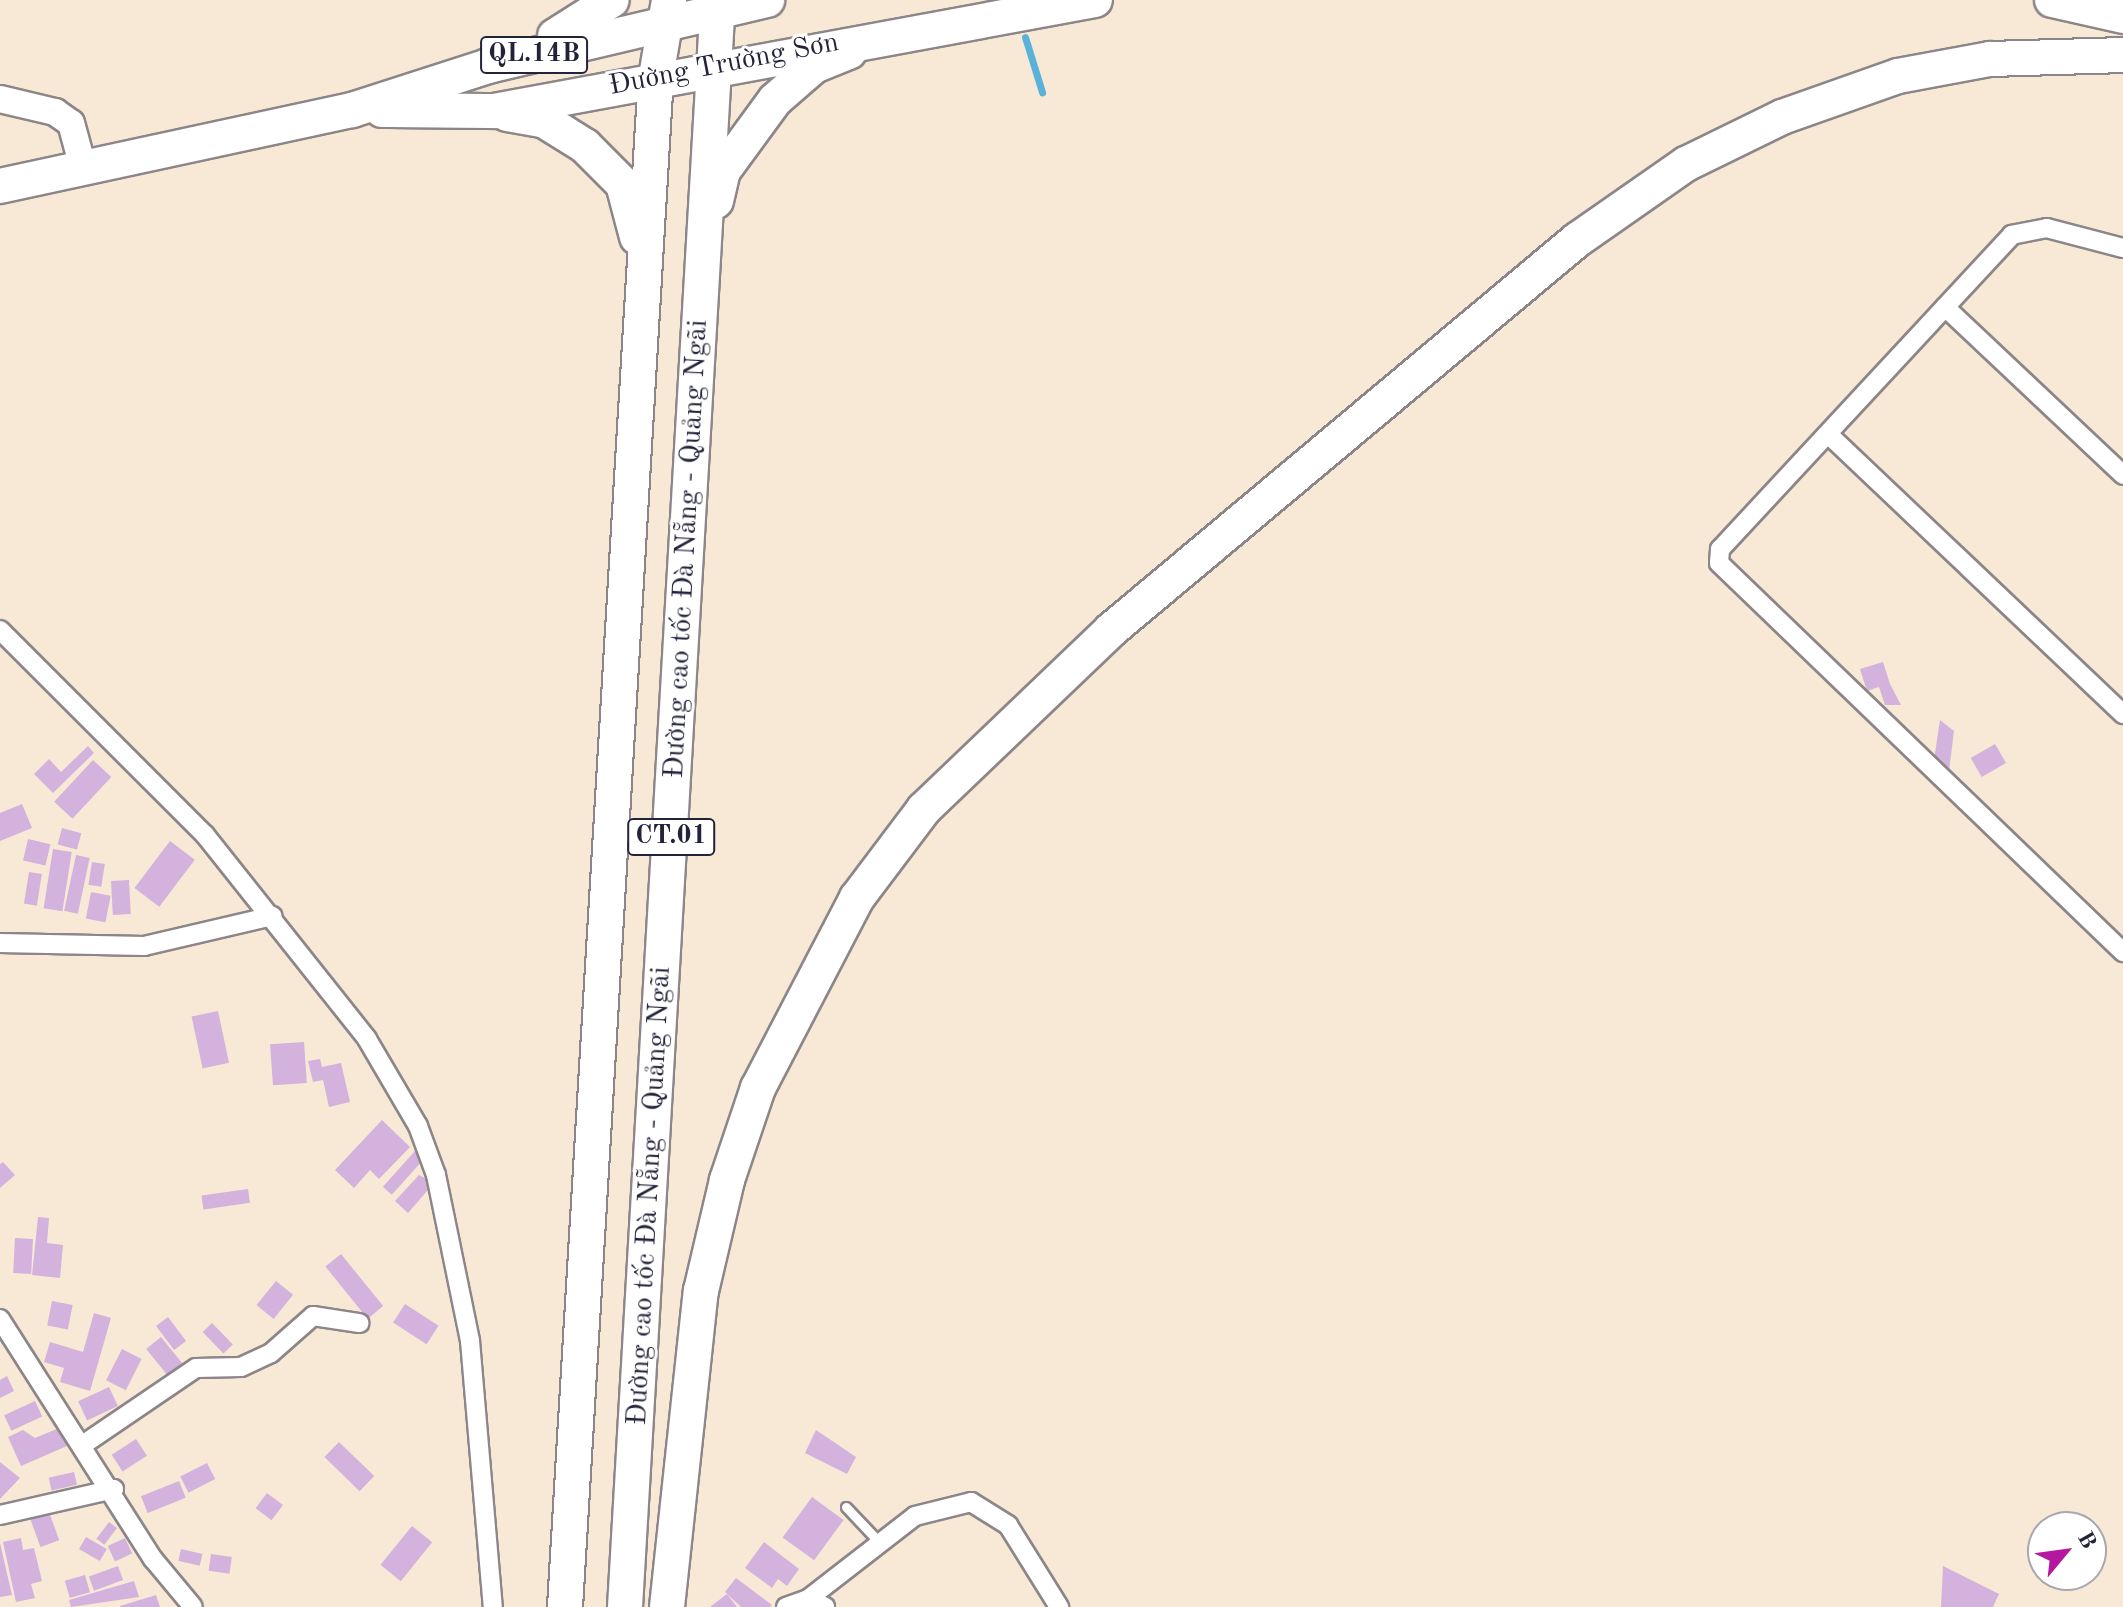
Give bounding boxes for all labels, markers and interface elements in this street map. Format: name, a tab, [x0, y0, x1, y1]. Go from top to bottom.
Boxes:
street label: Đường Trường Sơn	[606, 26, 842, 104]
road number: QL.14B	[480, 33, 588, 77]
street label: Đường cao tốc Đà Nẵng - Quảng Ngãi	[658, 319, 716, 779]
road number: CT.01	[627, 815, 715, 859]
street label: Đường cao tốc Đà Nẵng - Quảng Ngãi	[621, 966, 679, 1426]
north arrow	[2027, 1511, 2107, 1591]
text: B	[2073, 1528, 2100, 1553]

